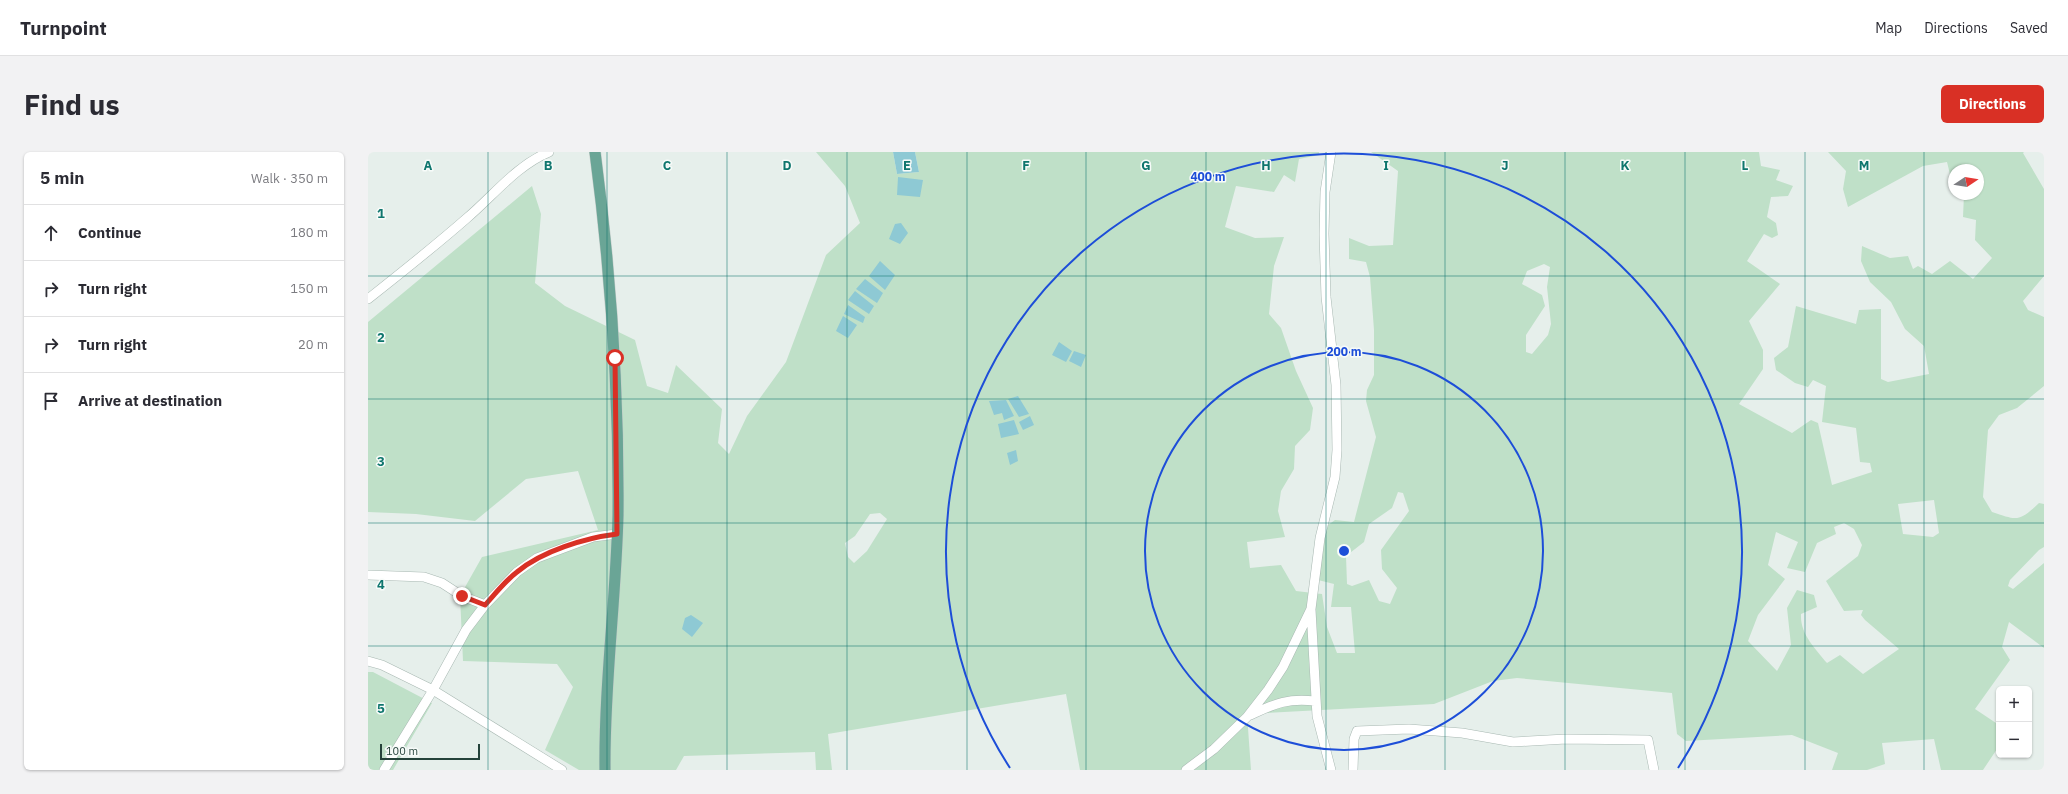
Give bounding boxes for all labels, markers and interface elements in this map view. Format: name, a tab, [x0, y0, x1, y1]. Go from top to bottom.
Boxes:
text: Turnpoint	[20, 16, 107, 40]
text: Map	[1875, 19, 1902, 37]
text: Directions	[1924, 19, 1988, 37]
text: Saved	[2010, 19, 2048, 37]
button: Directions	[1941, 85, 2044, 123]
text: Find us	[24, 86, 120, 123]
text: A	[424, 157, 433, 174]
text: B	[544, 157, 553, 174]
text: C	[663, 157, 672, 174]
text: D	[782, 157, 792, 174]
text: E	[903, 157, 911, 174]
text: F	[1022, 157, 1030, 174]
text: G	[1141, 157, 1151, 174]
text: H	[1261, 157, 1271, 174]
text: I	[1383, 157, 1389, 174]
text: J	[1501, 157, 1509, 174]
text: K	[1620, 157, 1630, 174]
text: L	[1742, 157, 1749, 174]
text: M	[1859, 157, 1869, 174]
north arrow	[1948, 164, 1984, 200]
text: 5 min	[40, 167, 84, 189]
text: 400 m	[1190, 169, 1226, 184]
text: Walk · 350 m	[251, 170, 328, 187]
text: 1	[377, 205, 385, 222]
icon: ahead	[40, 222, 62, 244]
text: Continue	[78, 223, 142, 242]
text: 180 m	[290, 224, 328, 241]
icon: right	[40, 278, 62, 300]
text: Turn right	[78, 279, 147, 298]
text: 150 m	[290, 280, 328, 297]
text: 2	[377, 329, 385, 346]
icon: right	[40, 334, 62, 356]
text: Turn right	[78, 335, 147, 354]
text: 20 m	[298, 336, 328, 353]
text: 200 m	[1326, 344, 1362, 359]
route start	[606, 349, 624, 367]
icon: arrive	[40, 390, 62, 412]
text: Arrive at destination	[78, 391, 222, 410]
text: 3	[377, 453, 385, 470]
centre of rings	[1337, 544, 1351, 558]
text: 4	[377, 576, 385, 593]
route end	[453, 587, 471, 605]
map controls	[1996, 686, 2032, 758]
button: +	[1996, 686, 2032, 722]
text: 5	[377, 700, 385, 717]
button: −	[1996, 722, 2032, 758]
scale bar	[380, 742, 480, 761]
text: 100 m	[386, 744, 418, 758]

